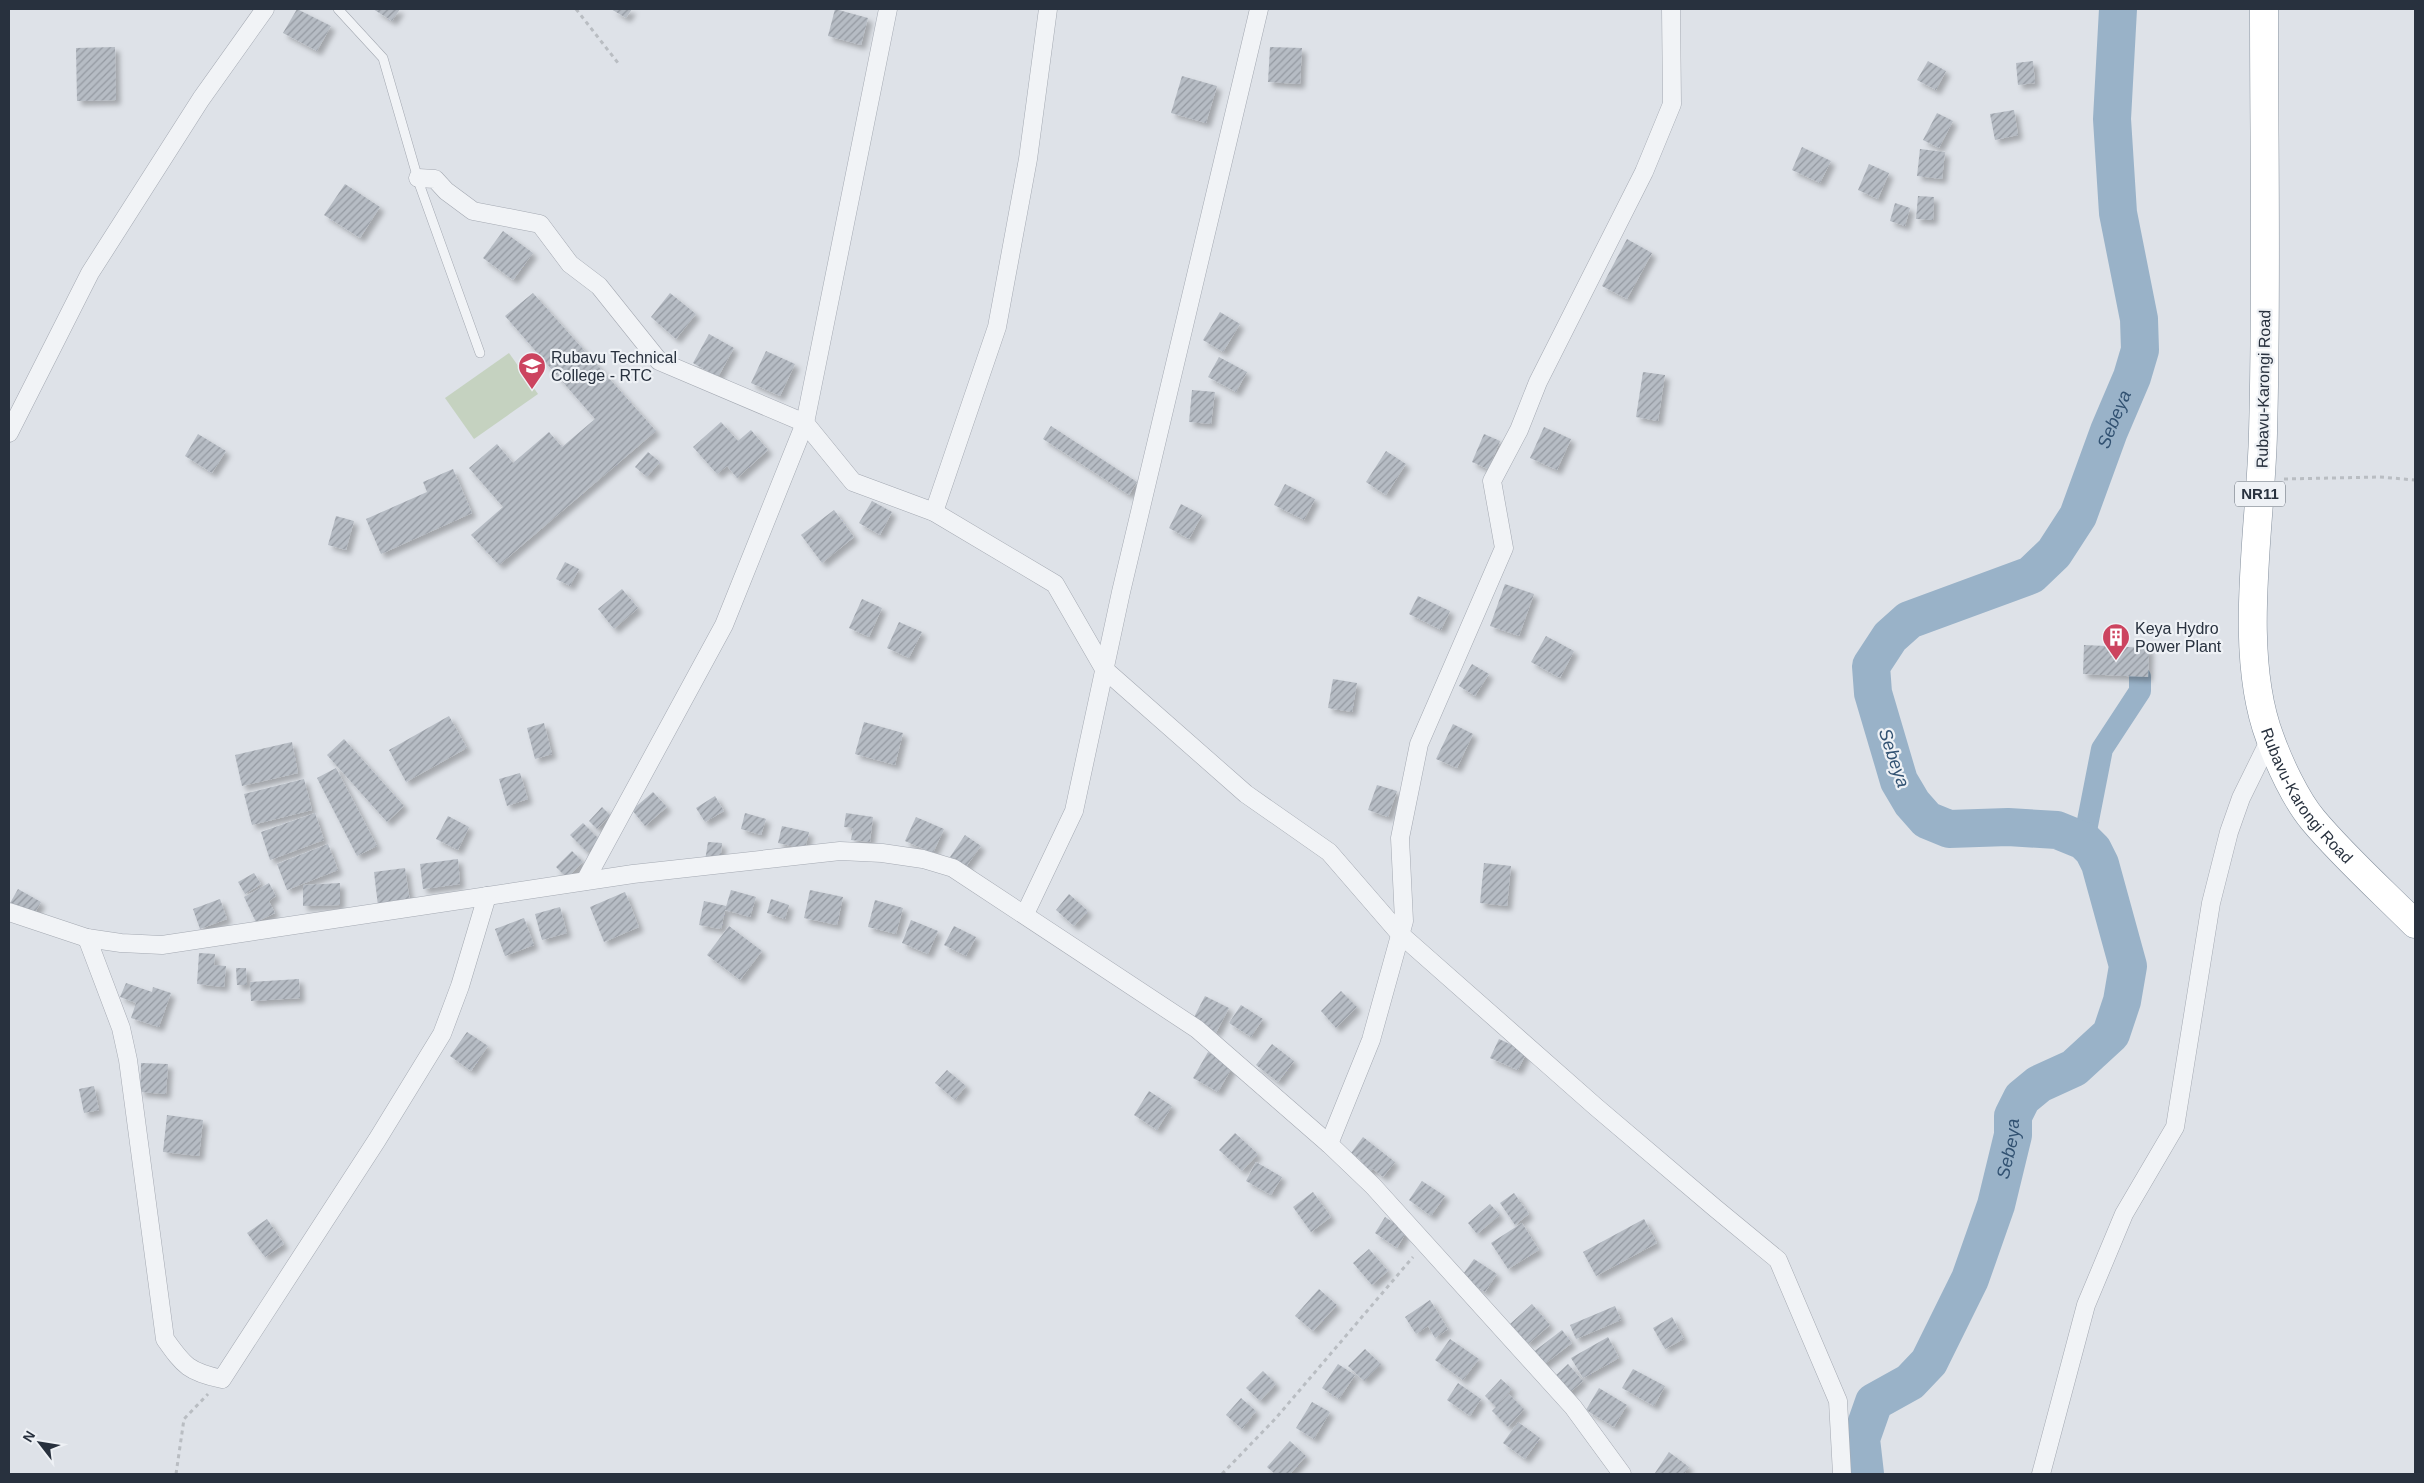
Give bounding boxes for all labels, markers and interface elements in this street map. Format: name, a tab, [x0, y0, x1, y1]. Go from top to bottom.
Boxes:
street label: Rubavu-Karongi Road	[2254, 310, 2273, 468]
place label: Rubavu Technical College - RTC	[551, 349, 677, 384]
school or university icon: Rubavu Technical College - RTC	[517, 351, 547, 390]
water label: Sebeya	[2093, 387, 2135, 451]
road number: NR11	[2235, 482, 2285, 506]
place label: Keya Hydro Power Plant	[2135, 620, 2222, 655]
building icon: Keya Hydro Power Plant	[2101, 622, 2131, 661]
water label: Sebeya	[1875, 726, 1913, 790]
street label: Rubavu-Karongi Road	[2258, 726, 2356, 867]
water label: Sebeya	[1993, 1119, 2023, 1181]
north arrow	[15, 1418, 65, 1468]
text: N	[19, 1428, 38, 1445]

